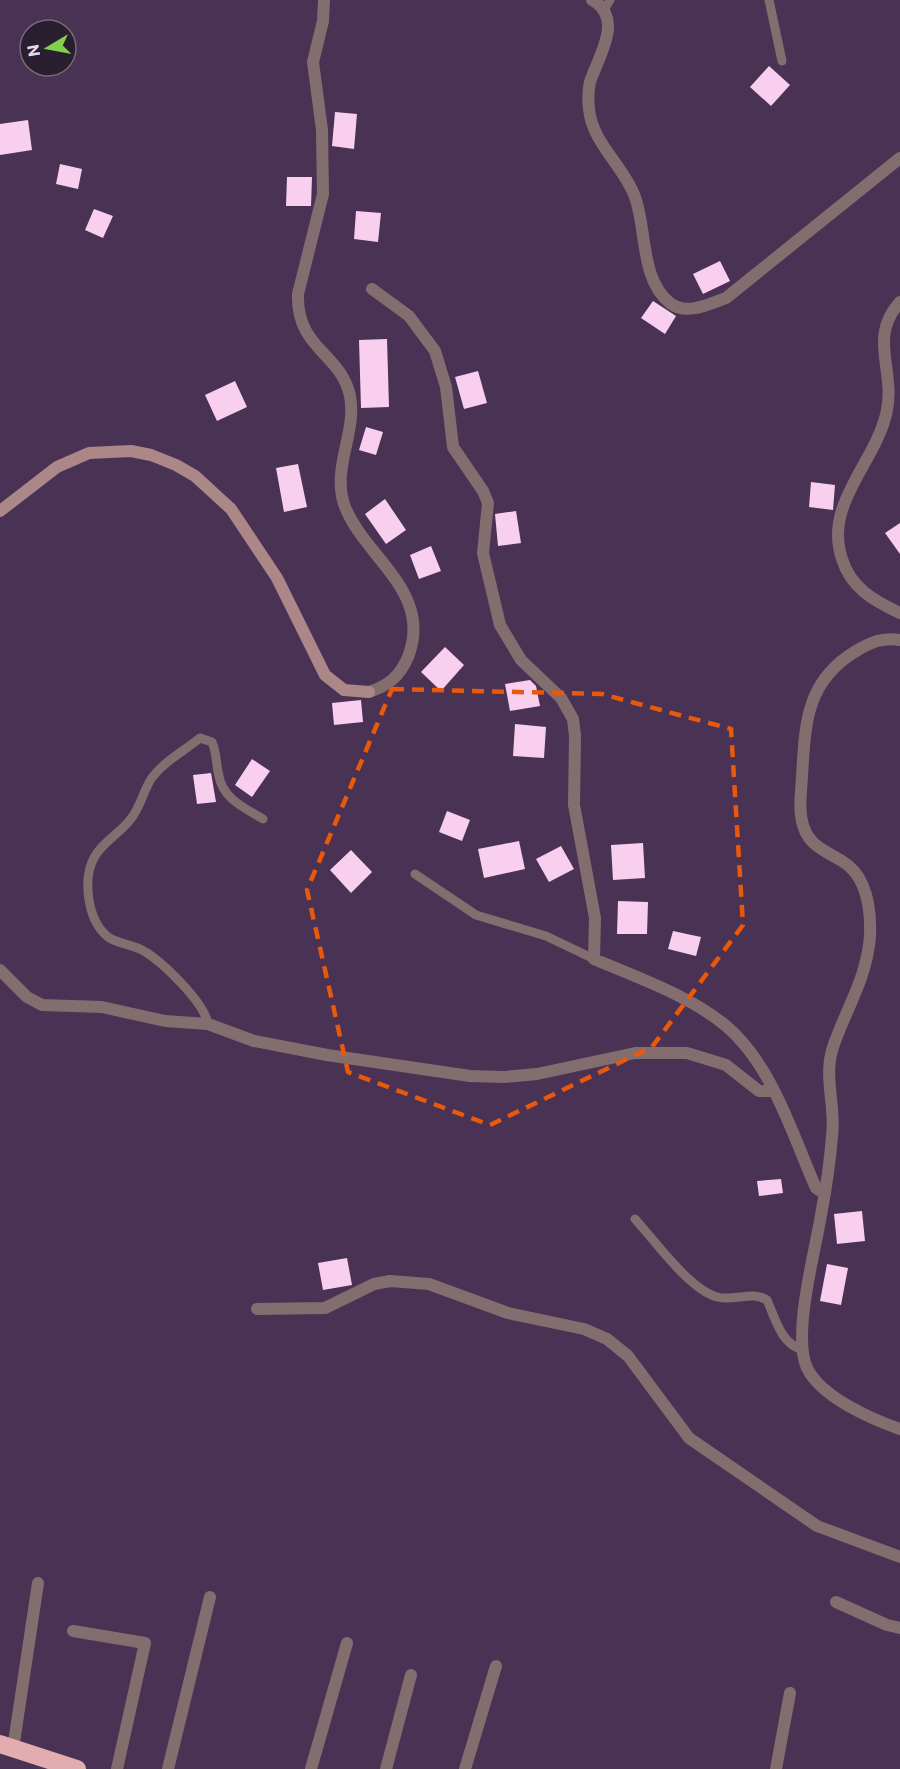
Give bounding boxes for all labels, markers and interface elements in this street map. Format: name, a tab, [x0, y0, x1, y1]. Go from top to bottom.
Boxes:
north arrow	[18, 18, 78, 78]
text: N	[22, 43, 43, 58]

